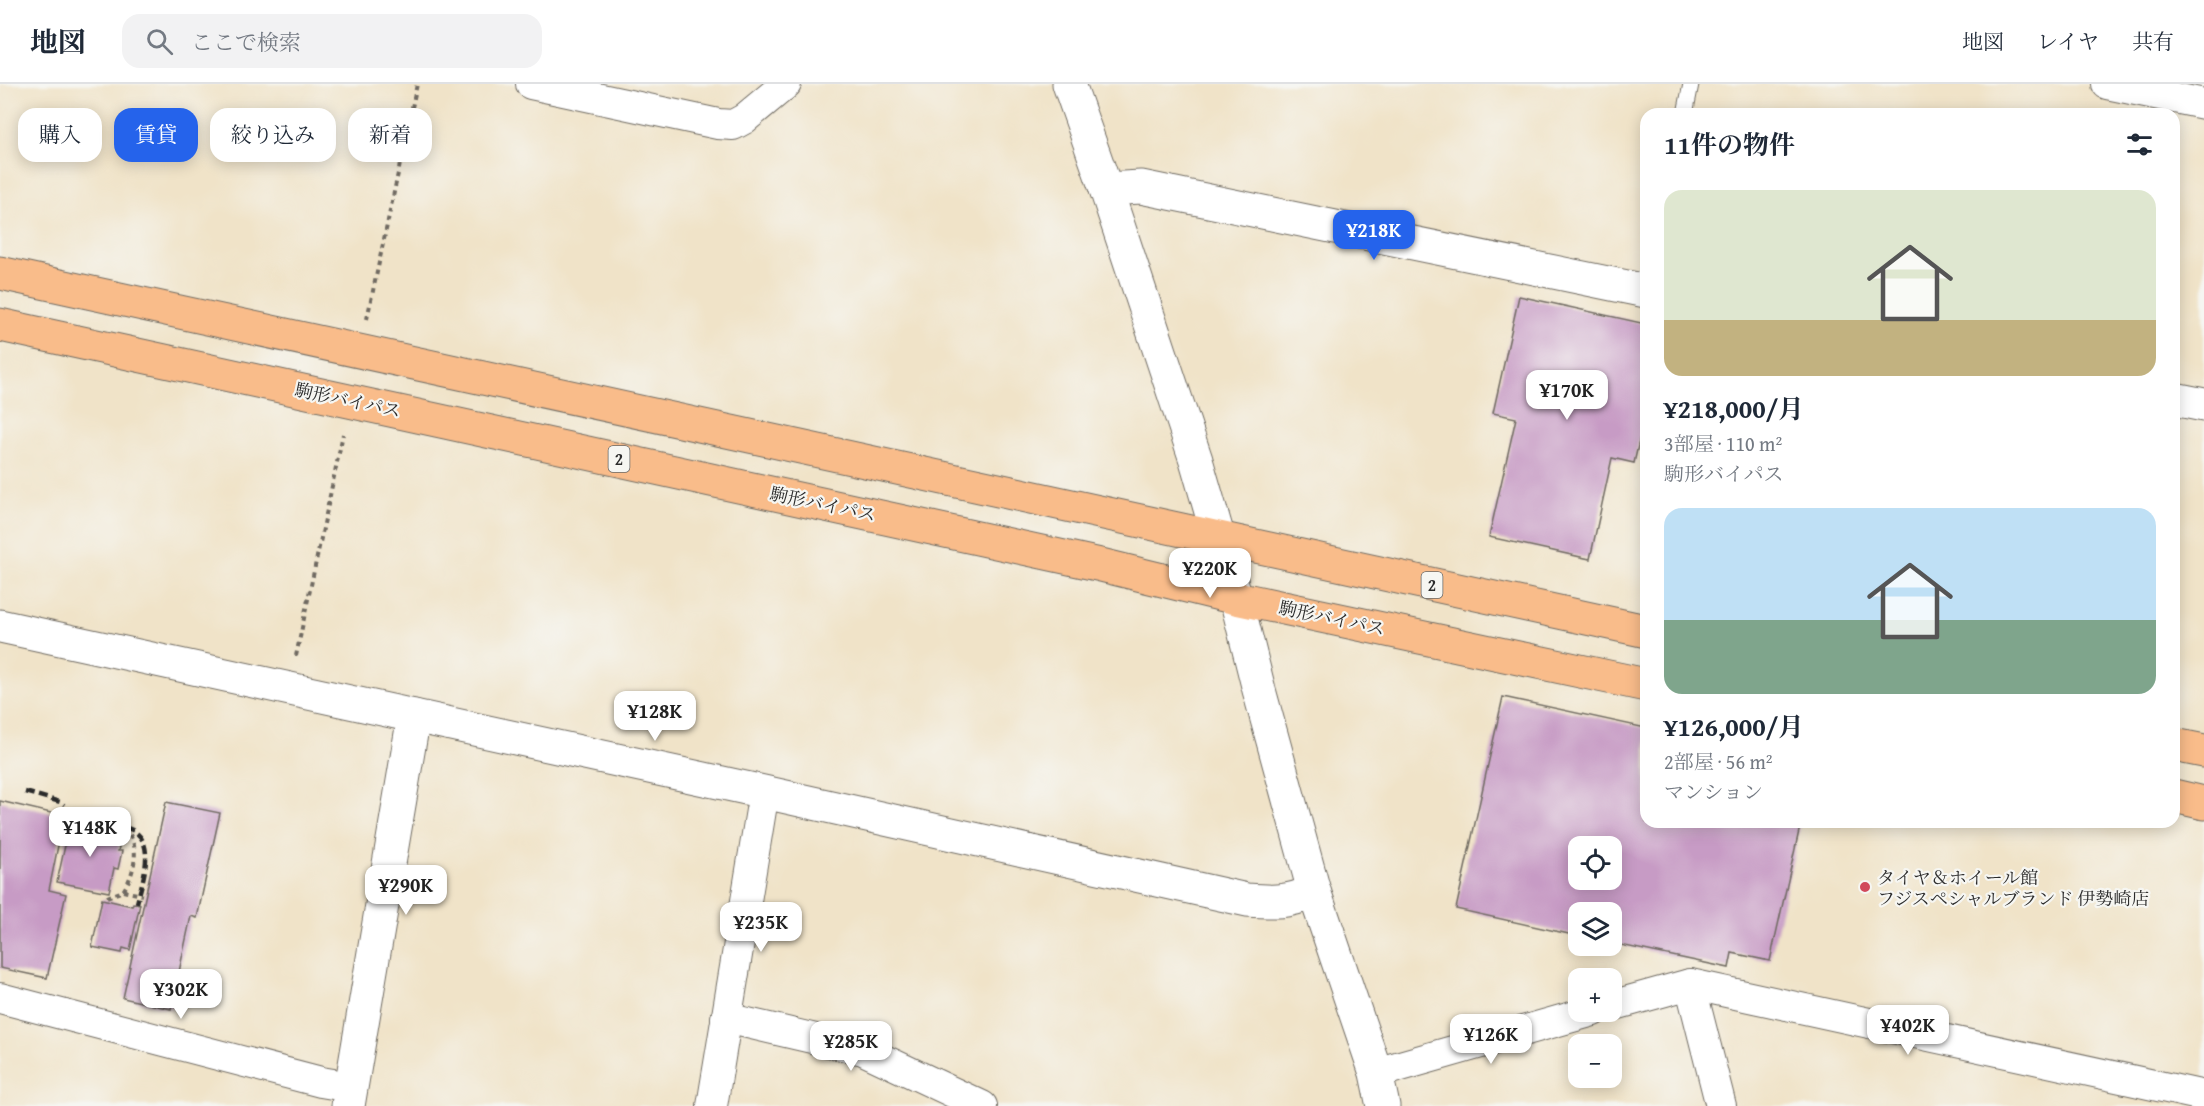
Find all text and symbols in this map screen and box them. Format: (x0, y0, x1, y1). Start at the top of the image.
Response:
search box (122, 14, 542, 68)
text: 地図 (30, 21, 86, 62)
icon: search (143, 25, 176, 58)
text: ここで検索 (191, 26, 301, 58)
text: 地図 (1962, 26, 2004, 57)
text: レイヤ (2037, 26, 2099, 57)
text: 共有 (2132, 26, 2174, 57)
chip: 購入 (18, 108, 102, 162)
chip: 賃貸 (114, 108, 198, 162)
chip: 絞り込み (210, 108, 336, 162)
chip: 新着 (348, 108, 432, 162)
text: 11件の物件 (1664, 125, 1795, 164)
icon: filters (2123, 128, 2156, 161)
pin: ¥218K (1332, 210, 1416, 261)
text: ¥218K (1347, 215, 1401, 244)
icon: home (1856, 229, 1964, 337)
pin: ¥170K (1525, 370, 1609, 421)
text: ¥170K (1540, 375, 1594, 404)
street label: 駒形バイパス (293, 376, 403, 424)
text: ¥218,000/月 (1664, 389, 1804, 428)
text: 3部屋 · 110 m² (1664, 429, 1782, 458)
road number: 2 (608, 446, 630, 472)
text: 駒形バイパス (1664, 459, 1784, 488)
street label: 駒形バイパス (768, 480, 878, 528)
icon: home (1856, 547, 1964, 655)
pin: ¥220K (1168, 548, 1252, 599)
text: ¥220K (1183, 553, 1237, 582)
road number: 2 (1422, 572, 1442, 598)
street label: 駒形バイパス (1277, 594, 1387, 642)
pin: ¥128K (613, 691, 697, 742)
text: ¥128K (628, 696, 682, 725)
text: ¥126,000/月 (1664, 707, 1804, 746)
text: 2部屋 · 56 m² (1664, 747, 1773, 776)
text: マンション (1664, 777, 1763, 806)
pin: ¥148K (48, 807, 132, 858)
text: ¥148K (63, 812, 117, 841)
map controls (1568, 836, 1622, 1088)
button: locate (1568, 836, 1622, 890)
place label: タイヤ＆ホイール館 フジスペシャルブランド 伊勢崎店 (1877, 864, 2149, 912)
pin: ¥290K (364, 865, 448, 916)
text: ¥290K (379, 870, 433, 899)
marker: タイヤ＆ホイール館 フジスペシャルブランド 伊勢崎店 (1858, 880, 1872, 894)
pin: ¥235K (719, 902, 803, 953)
button: layers (1568, 902, 1622, 956)
text: ¥235K (734, 907, 788, 936)
button: + (1568, 968, 1622, 1022)
pin: ¥302K (139, 969, 223, 1020)
text: ¥302K (154, 974, 208, 1003)
pin: ¥402K (1866, 1005, 1950, 1056)
text: ¥402K (1881, 1010, 1935, 1039)
pin: ¥126K (1449, 1014, 1533, 1065)
text: ¥126K (1464, 1019, 1518, 1048)
pin: ¥285K (809, 1021, 893, 1072)
text: ¥285K (824, 1026, 878, 1055)
button: − (1568, 1034, 1622, 1088)

